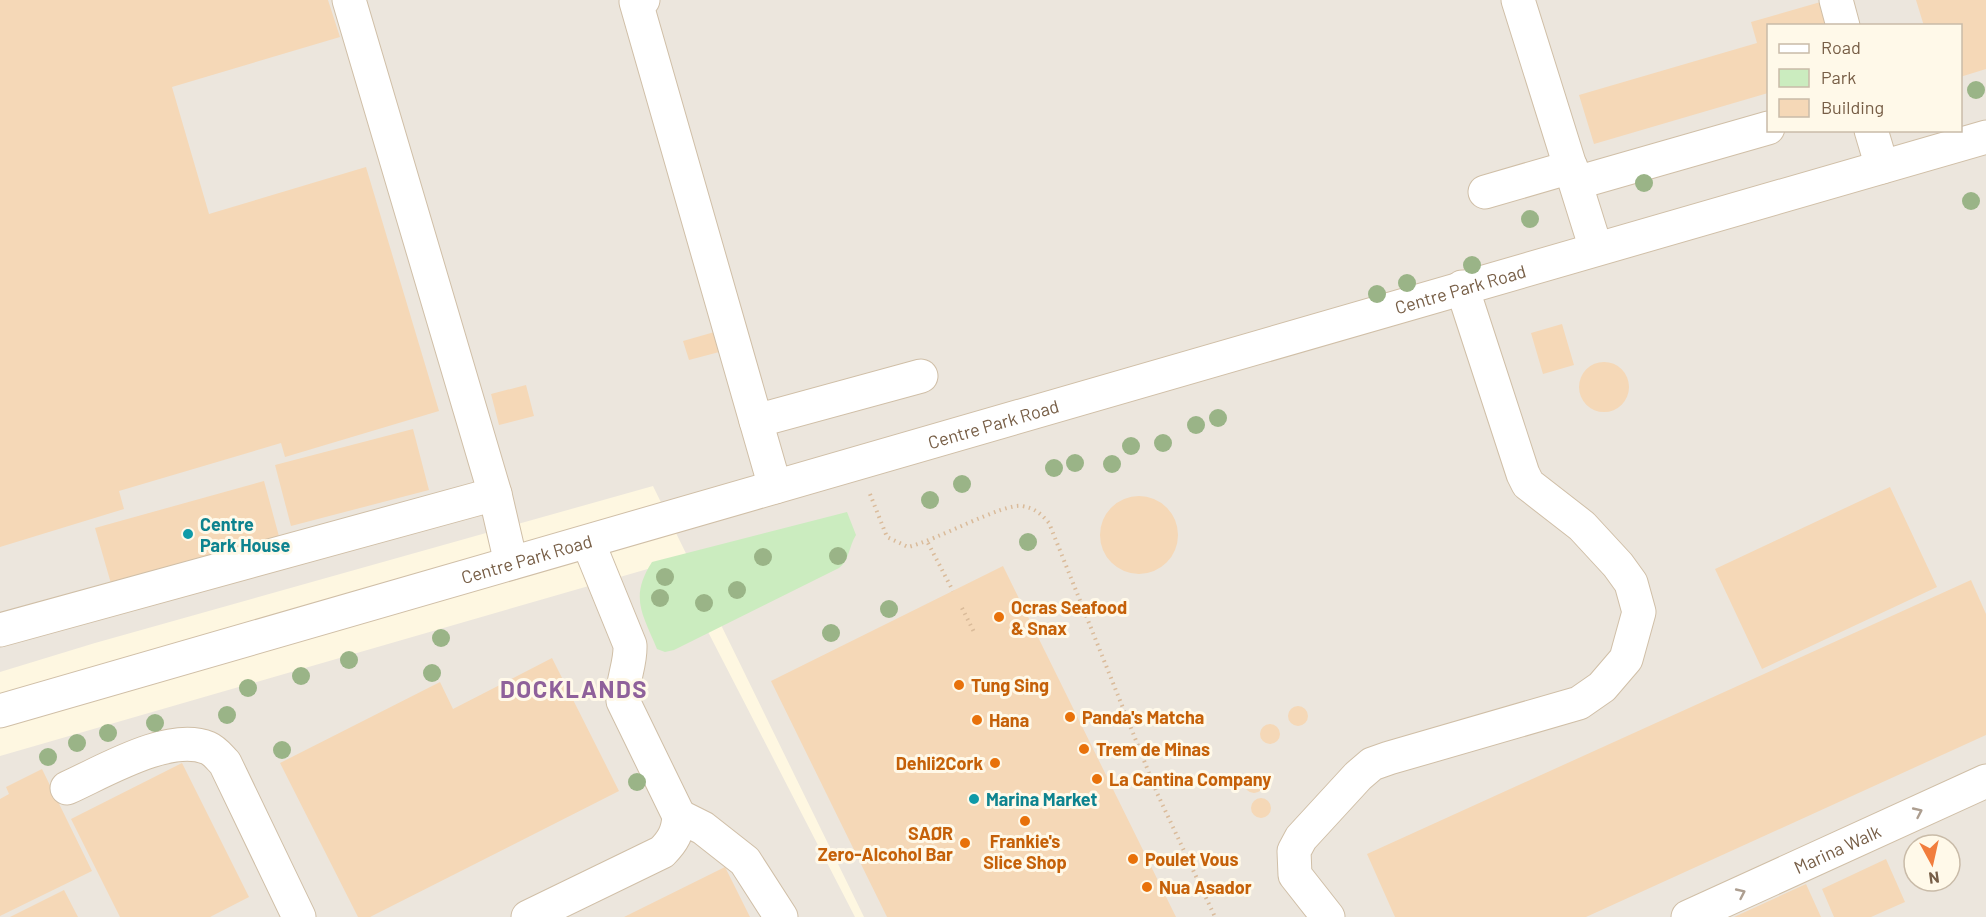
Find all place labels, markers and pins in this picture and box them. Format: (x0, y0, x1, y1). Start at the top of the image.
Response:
place label: Centre Park House (200, 513, 290, 556)
marker: Centre Park House (181, 527, 195, 541)
place label: Ocras Seafood & Snax (1011, 596, 1127, 639)
marker: Ocras Seafood & Snax (992, 610, 1006, 624)
place label: Tung Sing (971, 674, 1049, 696)
marker: Tung Sing (952, 678, 966, 692)
place label: Panda's Matcha (1082, 706, 1204, 728)
place label: Hana (989, 709, 1029, 731)
marker: Panda's Matcha (1063, 710, 1077, 724)
marker: Hana (970, 713, 984, 727)
place label: Trem de Minas (1096, 738, 1210, 760)
marker: Trem de Minas (1077, 742, 1091, 756)
place label: Dehli2Cork (896, 752, 983, 774)
marker: Dehli2Cork (988, 756, 1002, 770)
place label: La Cantina Company (1109, 768, 1271, 790)
marker: La Cantina Company (1090, 772, 1104, 786)
place label: Marina Market (986, 788, 1097, 810)
marker: Marina Market (967, 792, 981, 806)
marker: Frankie's Slice Shop (1018, 814, 1032, 828)
place label: SAØR Zero-Alcohol Bar (818, 822, 953, 865)
place label: Frankie's Slice Shop (983, 830, 1067, 873)
marker: SAØR Zero-Alcohol Bar (958, 836, 972, 850)
place label: Poulet Vous (1145, 848, 1238, 870)
marker: Poulet Vous (1126, 852, 1140, 866)
place label: Nua Asador (1159, 876, 1252, 898)
marker: Nua Asador (1140, 880, 1154, 894)

